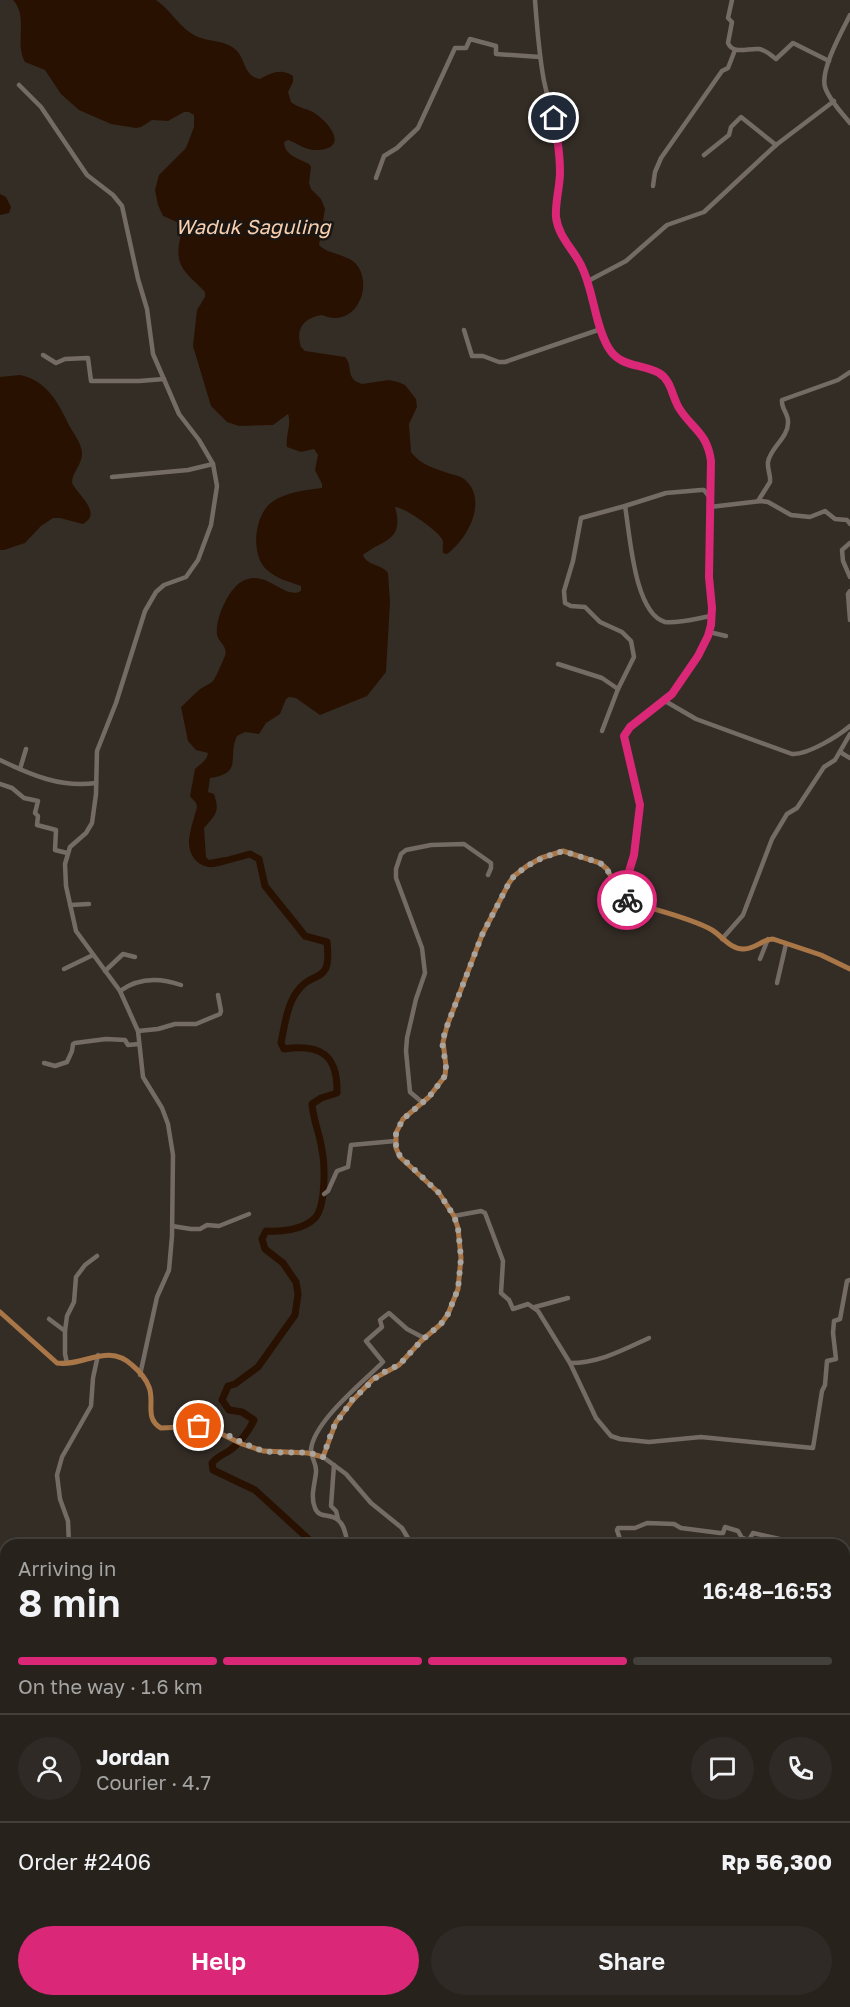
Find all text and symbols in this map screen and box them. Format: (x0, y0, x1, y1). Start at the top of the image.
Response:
pin (528, 92, 579, 143)
icon: home (537, 101, 570, 134)
water label: Waduk Saguling (175, 214, 332, 239)
courier (597, 870, 657, 930)
icon: bike (611, 884, 644, 917)
pin (173, 1400, 224, 1451)
icon: bag (182, 1409, 215, 1442)
text: Arriving in (18, 1556, 116, 1580)
text: 16:48–16:53 (703, 1577, 832, 1604)
text: 8 min (18, 1579, 121, 1626)
text: On the way · 1.6 km (18, 1674, 203, 1698)
button: person (18, 1737, 81, 1800)
button: chat (691, 1737, 754, 1800)
button: phone (769, 1737, 832, 1800)
text: Jordan (96, 1743, 170, 1770)
text: Courier · 4.7 (96, 1770, 211, 1794)
text: Order #2406 (18, 1848, 151, 1875)
text: Rp 56,300 (721, 1848, 832, 1875)
button: Help (18, 1926, 419, 1995)
button: Share (431, 1926, 832, 1995)

